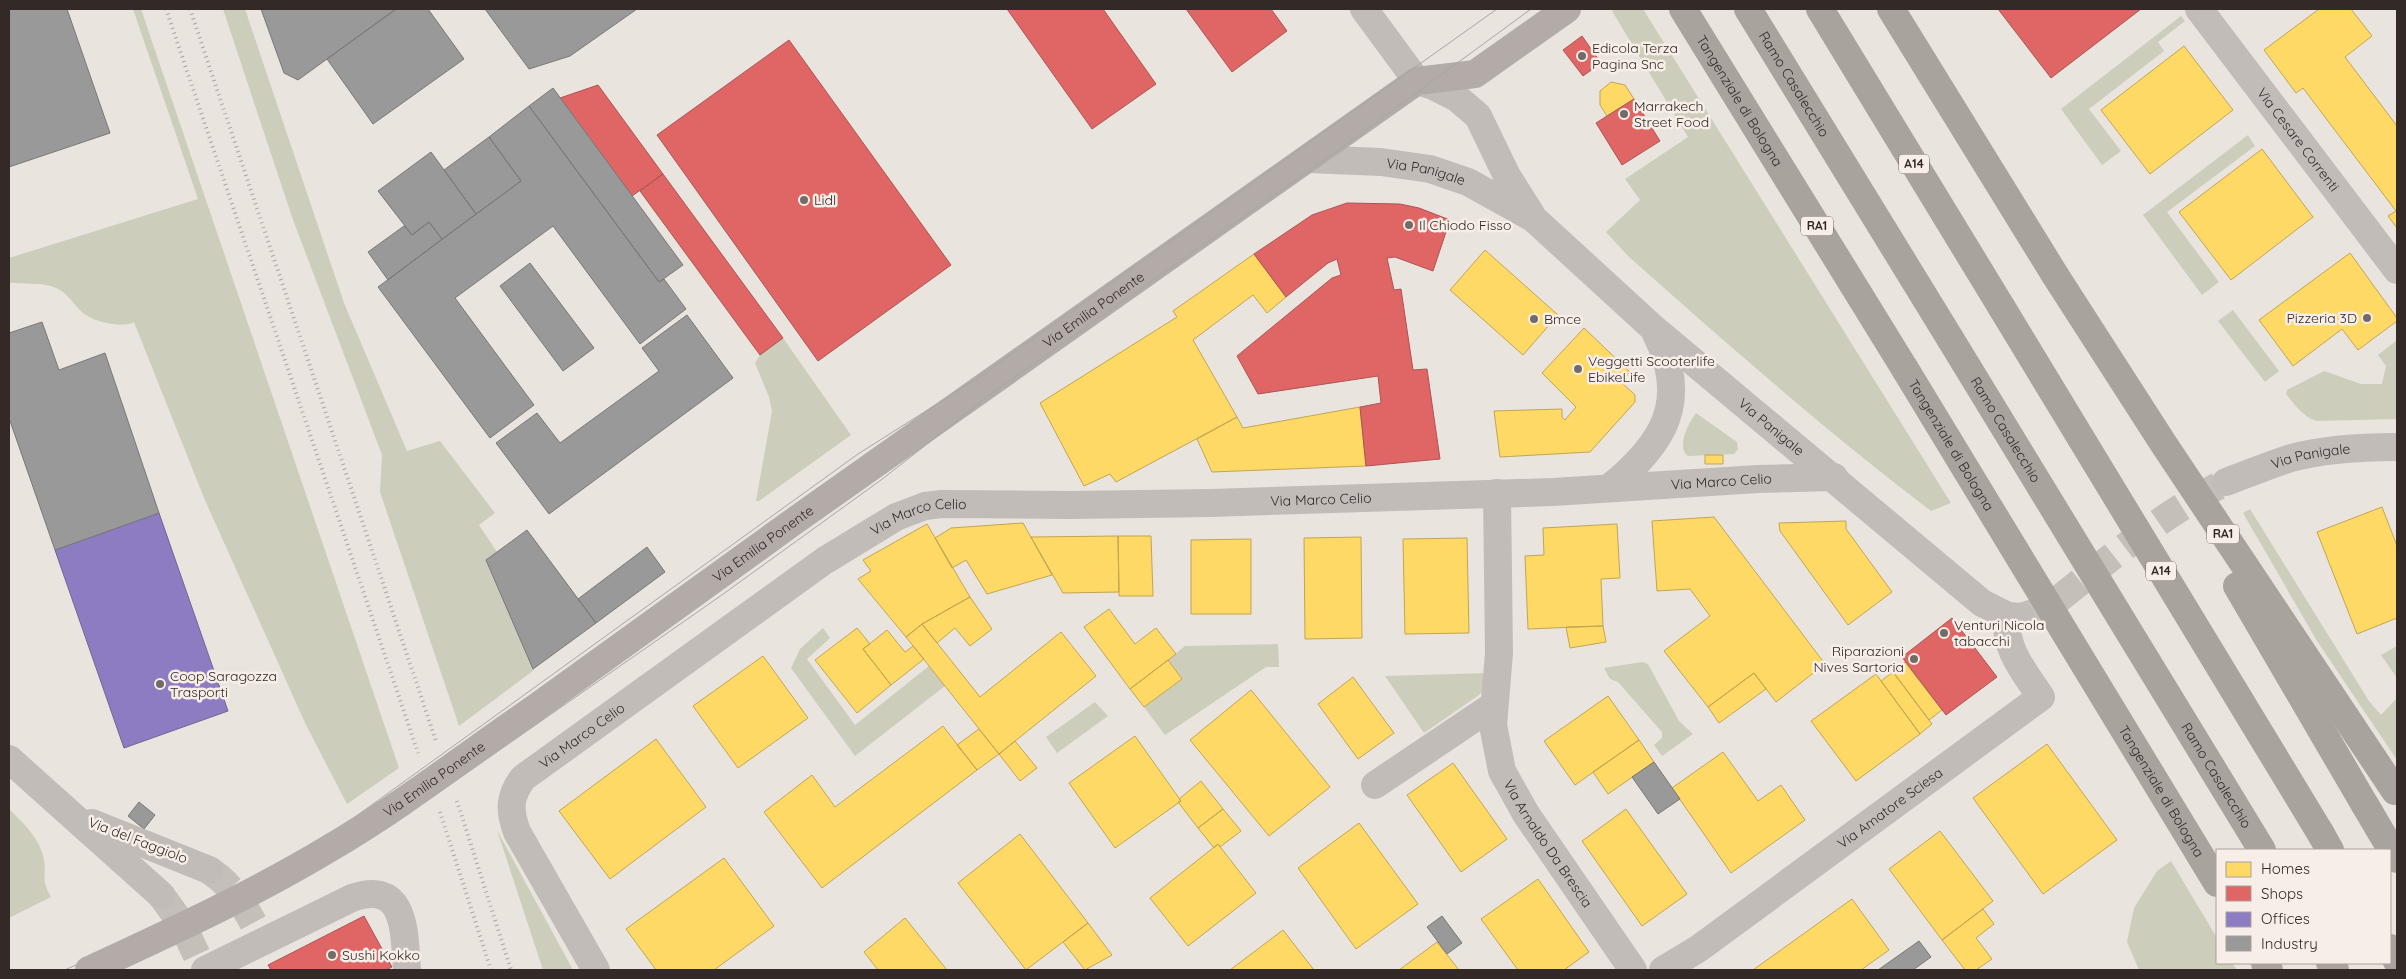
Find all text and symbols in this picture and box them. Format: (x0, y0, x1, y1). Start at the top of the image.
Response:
street label: Ramo Casalecchio (1755, 28, 1833, 140)
street label: Tangenziale di Bologna (1692, 32, 1787, 170)
place label: Edicola Terza Pagina Snc (1592, 39, 1678, 73)
marker: Edicola Terza Pagina Snc (1576, 50, 1588, 62)
street label: Via Cesare Correnti (2253, 84, 2343, 195)
place label: Marrakech Street Food (1634, 97, 1709, 131)
marker: Marrakech Street Food (1618, 108, 1630, 120)
street label: Via Panigale (1385, 154, 1468, 189)
road number: A14 (1899, 154, 1929, 173)
place label: Lidl (814, 191, 836, 209)
marker: Lidl (798, 194, 810, 206)
place label: Il Chiodo Fisso (1419, 216, 1511, 234)
road number: RA1 (1801, 217, 1833, 236)
marker: Il Chiodo Fisso (1403, 219, 1415, 231)
street label: Via Emilia Ponente (1039, 268, 1148, 352)
place label: Pizzeria 3D (2286, 309, 2357, 327)
place label: Bmce (1544, 310, 1581, 328)
marker: Pizzeria 3D (2361, 312, 2373, 324)
marker: Bmce (1528, 313, 1540, 325)
place label: Veggetti Scooterlife EbikeLife (1588, 352, 1715, 386)
marker: Veggetti Scooterlife EbikeLife (1572, 363, 1584, 375)
street label: Ramo Casalecchio (1967, 373, 2045, 486)
street label: Tangenziale di Bologna (1904, 376, 1998, 514)
street label: Via Panigale (1735, 394, 1808, 460)
street label: Via Panigale (2269, 440, 2351, 473)
street label: Via Marco Celio (1670, 470, 1772, 493)
street label: Via Marco Celio (1270, 489, 1372, 510)
street label: Via Marco Celio (867, 495, 967, 539)
street label: Via Emilia Ponente (709, 501, 817, 586)
road number: RA1 (2207, 524, 2239, 544)
road number: A14 (2146, 562, 2176, 580)
place label: Venturi Nicola tabacchi (1954, 616, 2045, 650)
marker: Venturi Nicola tabacchi (1938, 627, 1950, 639)
place label: Riparazioni Nives Sartoria (1813, 642, 1904, 676)
marker: Riparazioni Nives Sartoria (1908, 653, 1920, 665)
place label: Coop Saragozza Trasporti (170, 667, 277, 701)
marker: Coop Saragozza Trasporti (154, 678, 166, 690)
street label: Via Marco Celio (536, 699, 628, 772)
street label: Ramo Casalecchio (2177, 719, 2256, 832)
street label: Tangenziale di Bologna (2114, 722, 2208, 860)
street label: Via Emilia Ponente (380, 737, 488, 821)
street label: Via Amatore Sciesa (1834, 763, 1946, 853)
street label: Via Arnaldo Da Brescia (1500, 776, 1596, 911)
street label: Via del Faggiolo (86, 813, 190, 867)
legend (2216, 849, 2391, 964)
text: Homes (2261, 859, 2310, 878)
text: Shops (2261, 884, 2303, 903)
text: Offices (2261, 909, 2310, 928)
text: Industry (2261, 934, 2318, 953)
place label: Sushi Kokko (342, 946, 420, 964)
marker: Sushi Kokko (326, 949, 338, 961)

